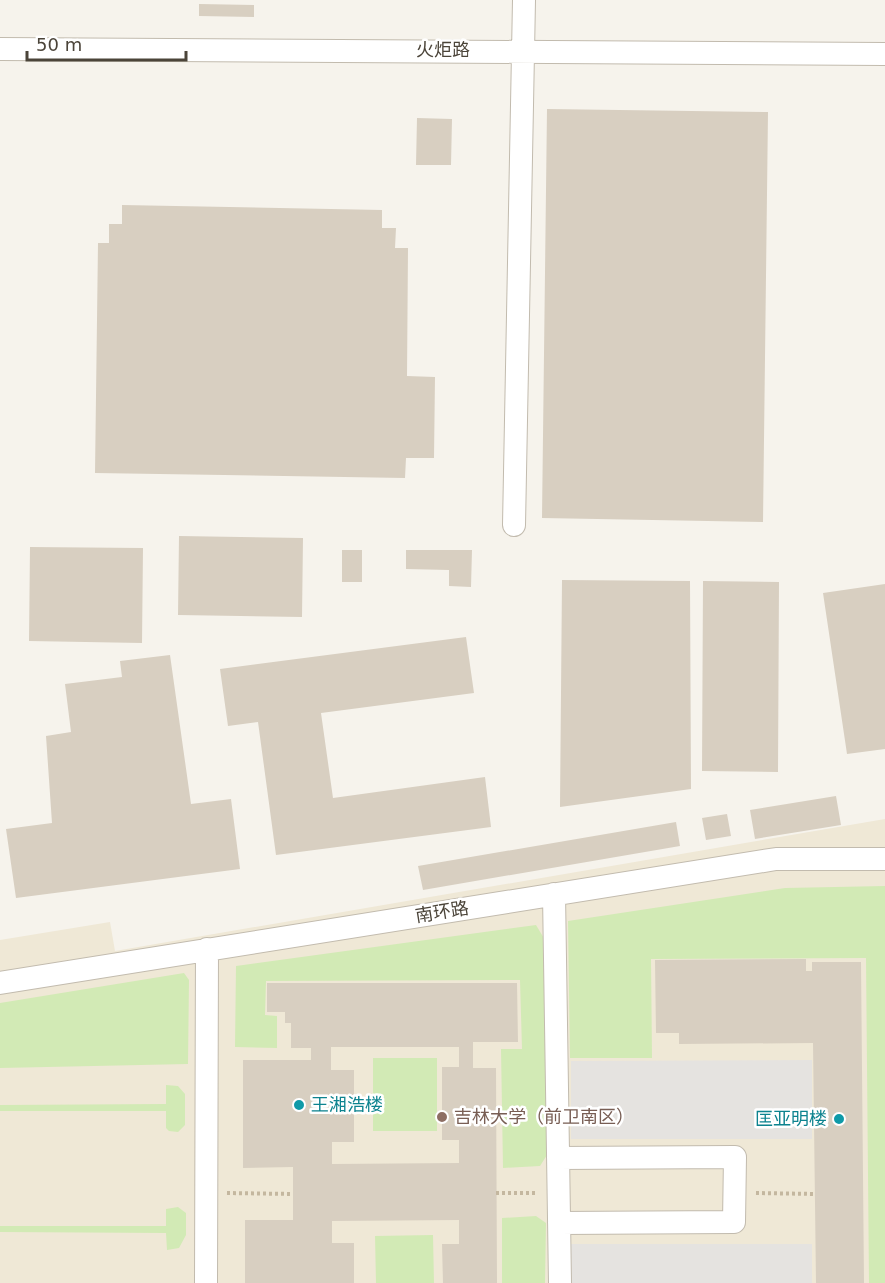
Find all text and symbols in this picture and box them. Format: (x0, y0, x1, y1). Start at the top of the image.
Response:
scale bar (27, 24, 186, 62)
text: 50 m (36, 34, 82, 55)
street label: 火炬路 (416, 39, 470, 60)
street label: 南环路 (414, 897, 470, 926)
place label: 王湘浩楼 (311, 1094, 383, 1115)
marker: 王湘浩楼 (292, 1098, 306, 1112)
place label: 吉林大学（前卫南区） (454, 1106, 634, 1127)
place label: 匡亚明楼 (755, 1108, 827, 1129)
marker: 吉林大学（前卫南区） (435, 1110, 449, 1124)
marker: 匡亚明楼 (832, 1112, 846, 1126)

